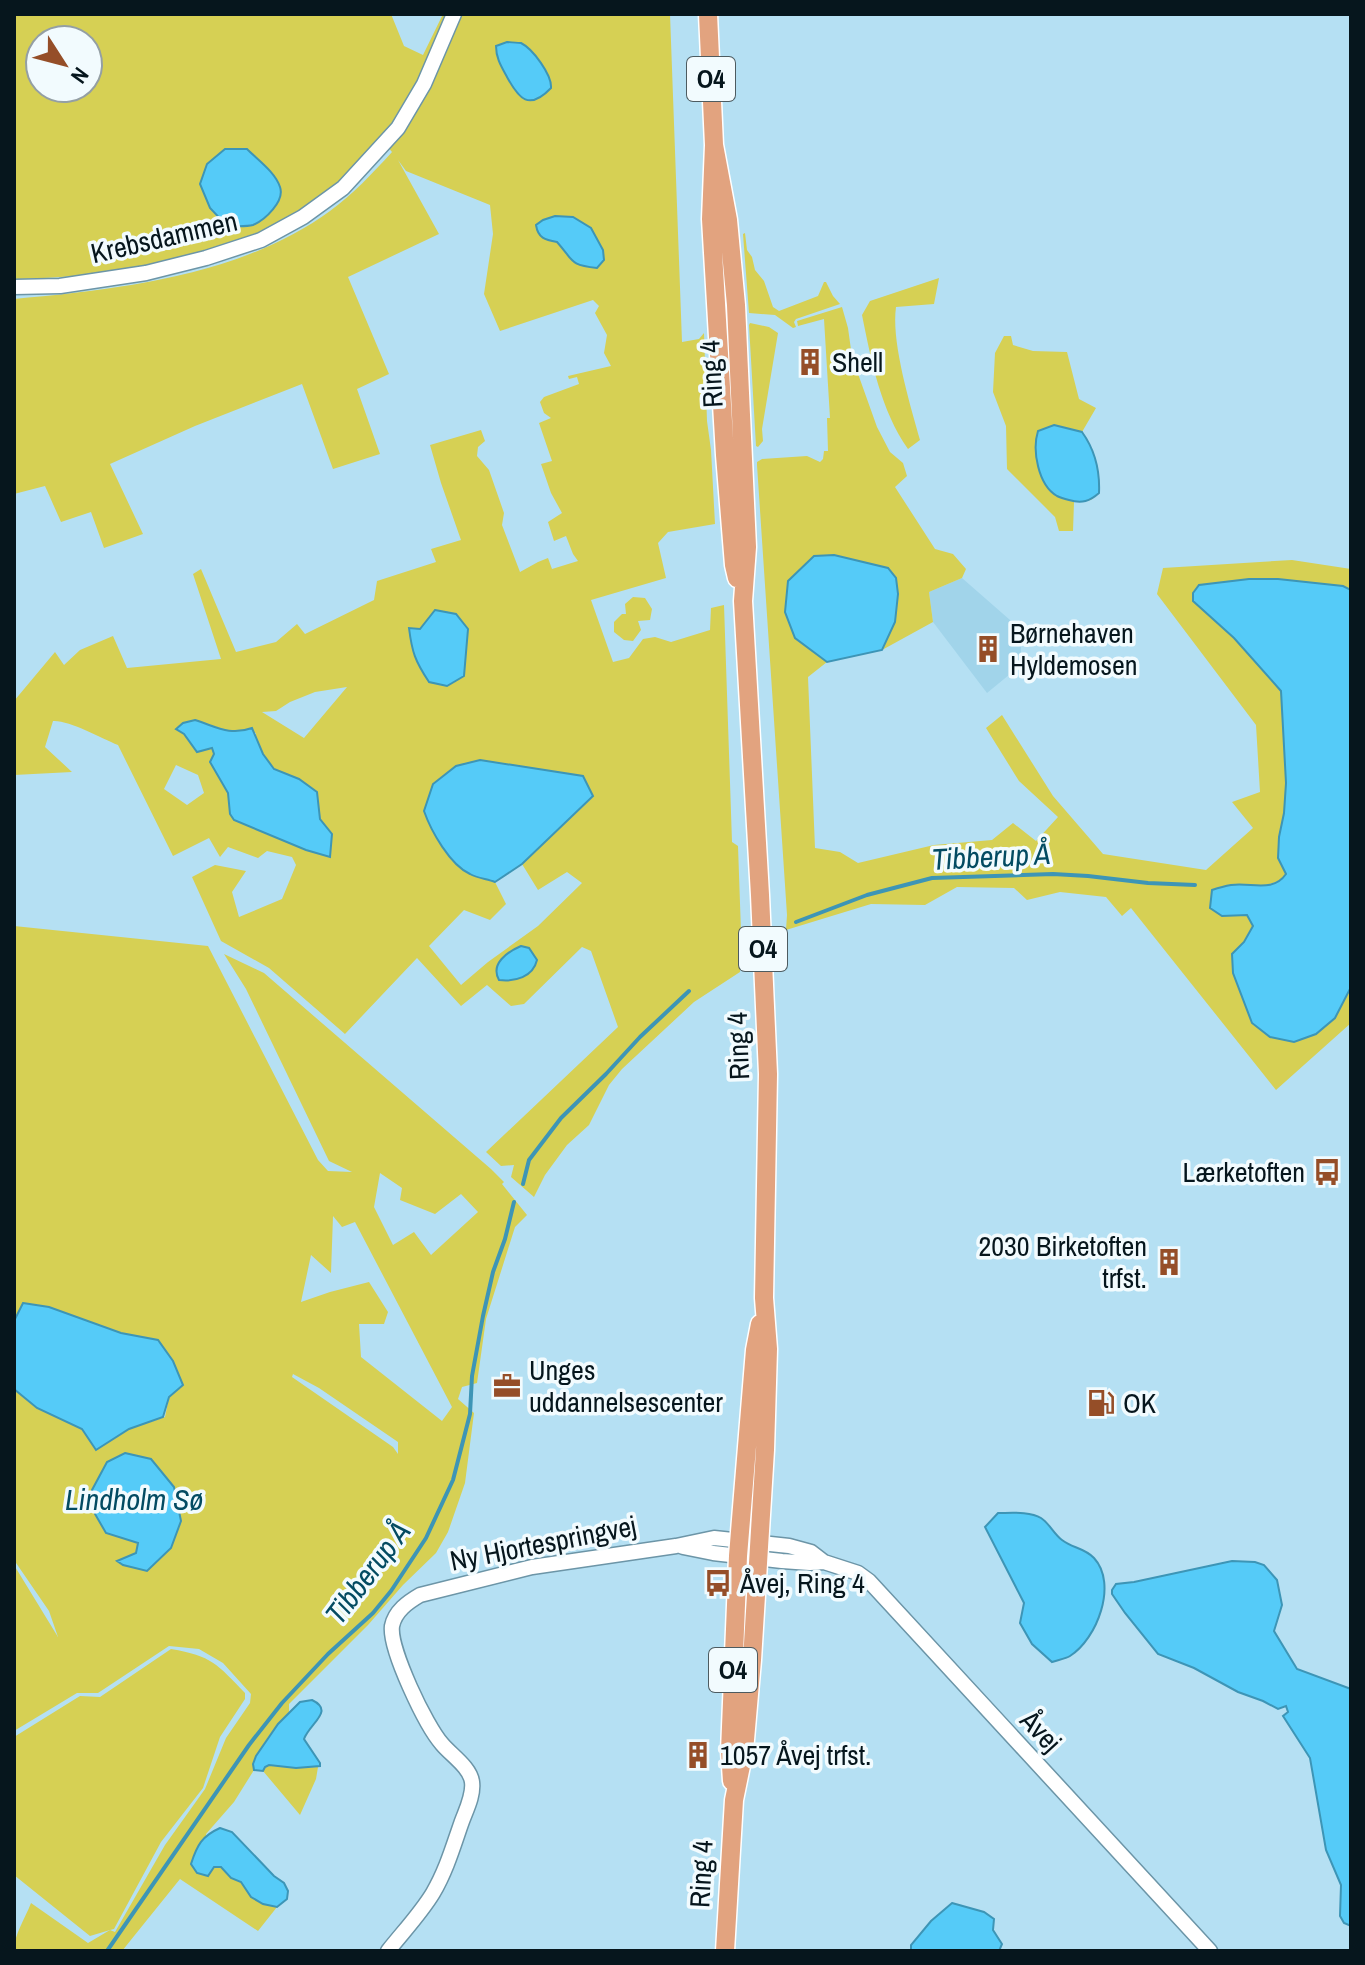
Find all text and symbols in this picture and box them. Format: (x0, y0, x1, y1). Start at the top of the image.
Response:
north arrow (24, 24, 104, 104)
road number: O4 (687, 57, 735, 101)
text: N (64, 62, 96, 90)
street label: Krebsdammen (87, 202, 241, 272)
street label: Ring 4 (690, 339, 732, 409)
place label: Shell (832, 343, 883, 381)
building icon: Shell (795, 347, 825, 377)
place label: Børnehaven Hyldemosen (1010, 614, 1138, 684)
building icon: Børnehaven Hyldemosen (973, 634, 1003, 664)
water label: Tibberup Å (931, 833, 1051, 879)
road number: O4 (739, 927, 787, 971)
street label: Ring 4 (718, 1011, 758, 1080)
place label: Lærketoften (1182, 1153, 1305, 1191)
bus stop icon: Lærketoften (1312, 1157, 1342, 1187)
place label: 2030 Birketoften trfst. (978, 1227, 1147, 1297)
building icon: 2030 Birketoften trfst. (1154, 1247, 1184, 1277)
place label: Unges uddannelsescenter (529, 1351, 723, 1421)
office icon: Unges uddannelsescenter (492, 1371, 522, 1401)
place label: OK (1123, 1384, 1156, 1422)
fuel station icon: OK (1086, 1388, 1116, 1418)
water label: Lindholm Sø (65, 1479, 203, 1519)
street label: Ny Hjortespringvej (447, 1506, 639, 1580)
water label: Tibberup Å (315, 1513, 419, 1632)
place label: Åvej, Ring 4 (739, 1564, 865, 1602)
bus stop icon: Åvej, Ring 4 (703, 1568, 733, 1598)
road number: O4 (709, 1648, 757, 1692)
street label: Åvej (1011, 1701, 1070, 1760)
place label: 1057 Åvej trfst. (720, 1736, 872, 1774)
building icon: 1057 Åvej trfst. (683, 1740, 713, 1770)
street label: Ring 4 (680, 1839, 722, 1909)

